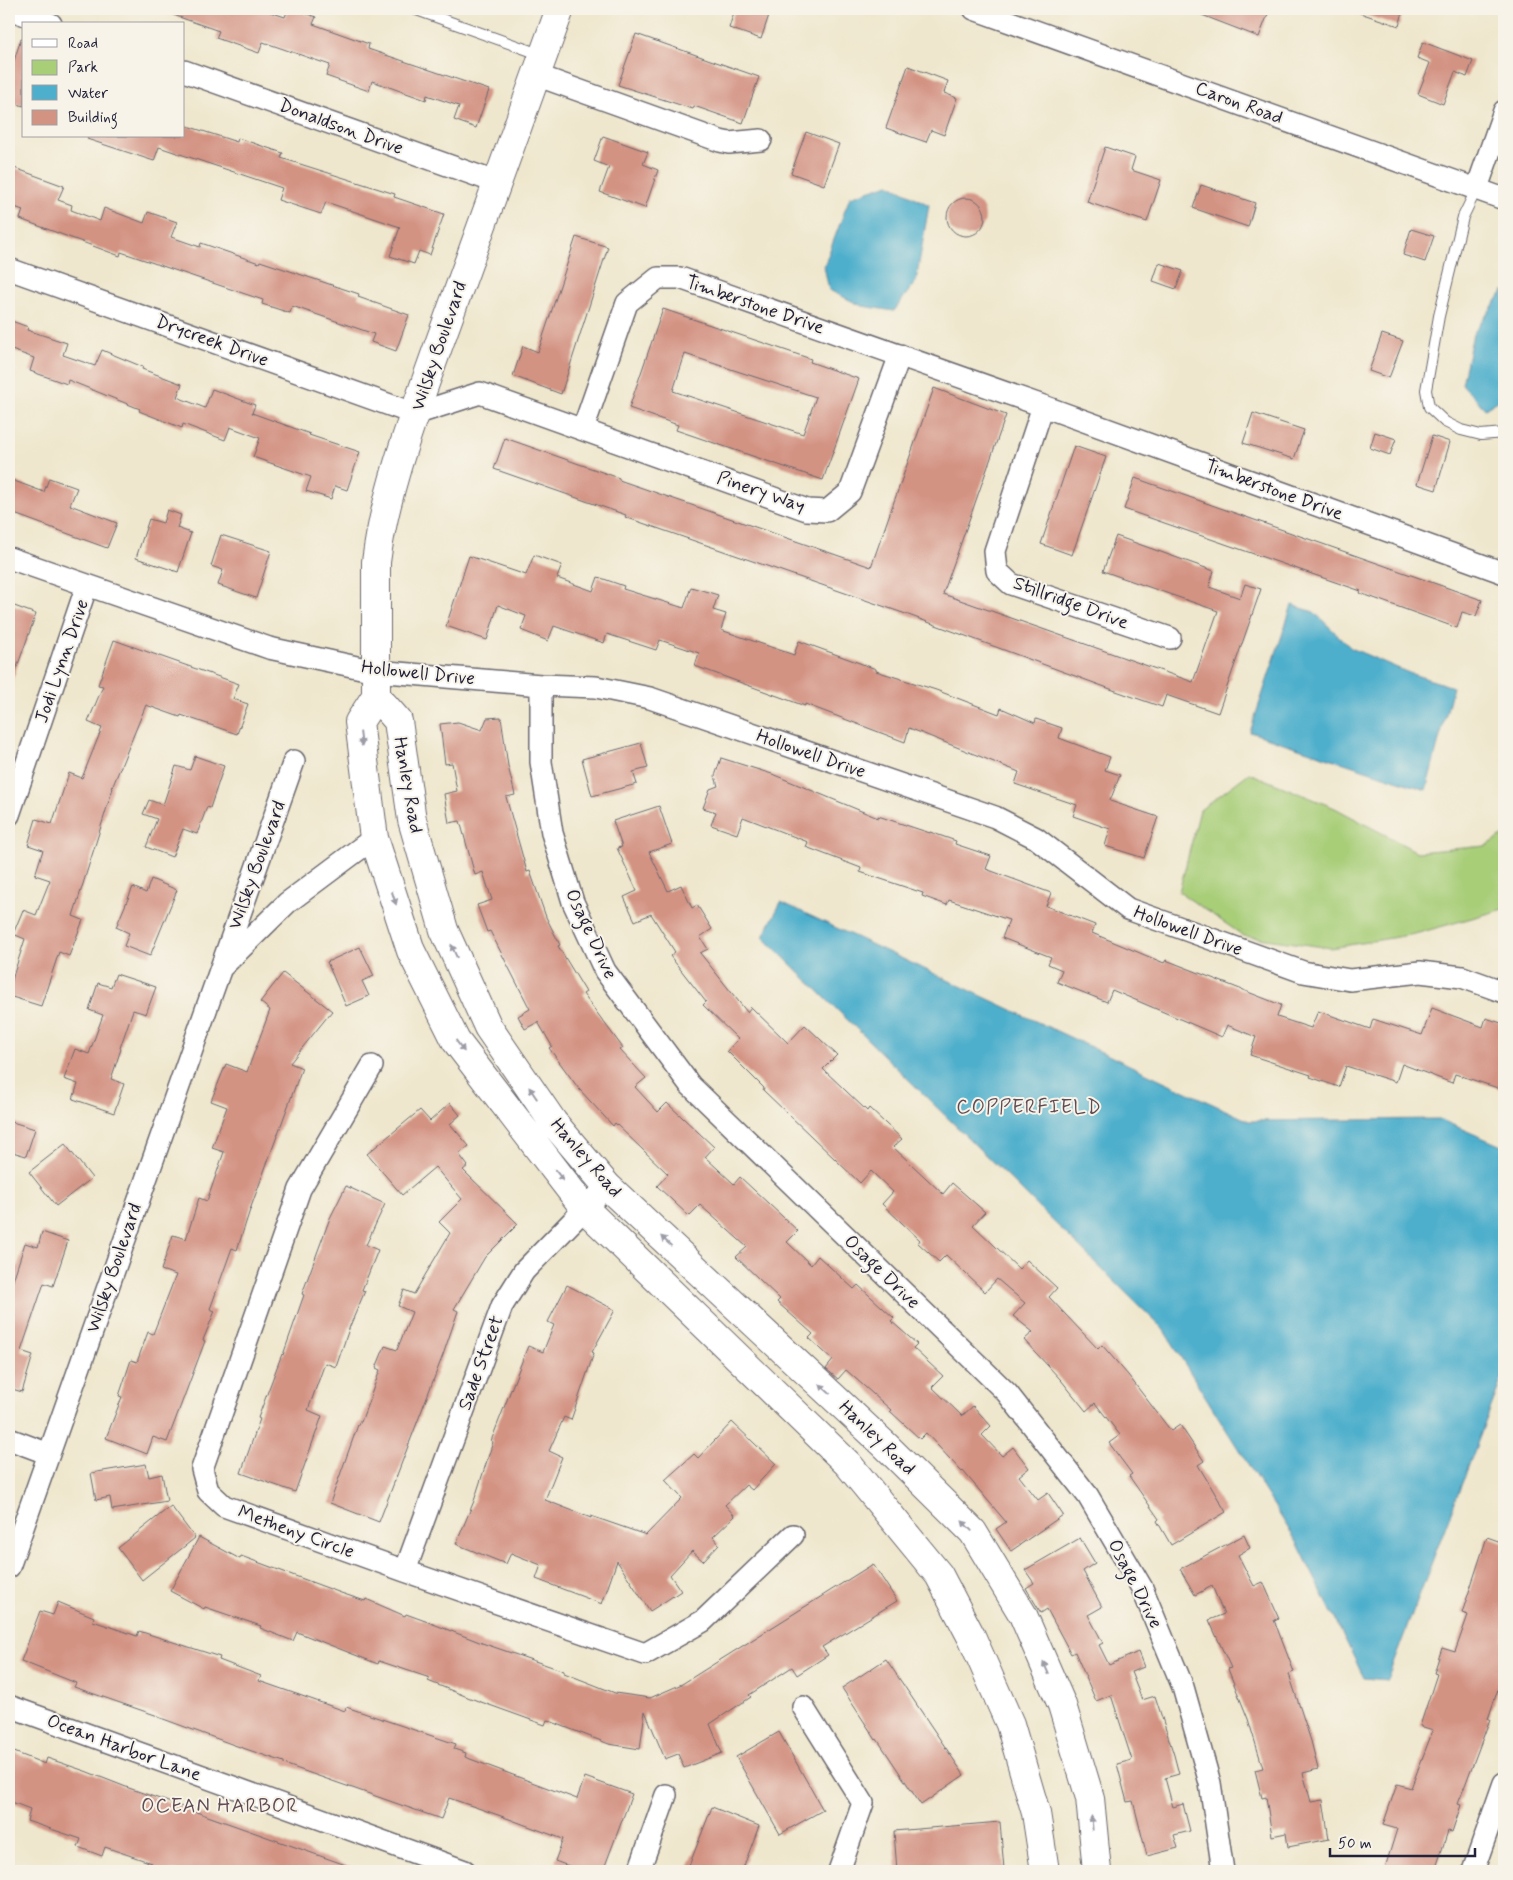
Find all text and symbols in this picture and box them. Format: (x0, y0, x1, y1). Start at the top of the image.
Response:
legend (22, 22, 185, 138)
text: Road (68, 34, 98, 54)
text: Park (68, 58, 98, 78)
street label: Caron Road (1192, 76, 1286, 130)
text: Water (68, 84, 108, 104)
street label: Donaldson Drive (275, 93, 407, 161)
text: Building (68, 108, 118, 129)
street label: Timberstone Drive (682, 270, 828, 340)
street label: Wilsky Boulevard (405, 278, 473, 414)
street label: Drycreek Drive (152, 309, 272, 373)
street label: Timberstone Drive (1202, 453, 1346, 527)
street label: Pinery Way (713, 465, 808, 520)
street label: Stillridge Drive (1009, 571, 1132, 638)
street label: Jodi Lynn Drive (29, 596, 96, 727)
street label: Hollowell Drive (360, 655, 476, 691)
street label: Hollowell Drive (753, 724, 869, 784)
one-way arrow (357, 732, 365, 748)
street label: Hanley Road (386, 735, 429, 835)
street label: Wilsky Boulevard (222, 797, 292, 933)
street label: Osage Drive (556, 885, 623, 984)
one-way arrow (390, 891, 398, 906)
street label: Hollowell Drive (1130, 900, 1246, 962)
one-way arrow (450, 944, 458, 958)
one-way arrow (455, 1039, 465, 1053)
one-way arrow (528, 1086, 538, 1099)
district label: COPPERFIELD (956, 1094, 1102, 1121)
street label: Hanley Road (544, 1113, 627, 1204)
one-way arrow (553, 1168, 564, 1181)
street label: Wilsky Boulevard (80, 1200, 148, 1336)
street label: Osage Drive (836, 1229, 926, 1317)
one-way arrow (660, 1235, 672, 1247)
street label: Sade Street (452, 1312, 510, 1414)
one-way arrow (820, 1383, 832, 1395)
street label: Hanley Road (833, 1395, 921, 1482)
street label: Metheny Circle (234, 1499, 358, 1565)
one-way arrow (962, 1520, 974, 1532)
street label: Osage Drive (1099, 1535, 1168, 1634)
one-way arrow (1042, 1661, 1050, 1675)
street label: Ocean Harbor Lane (43, 1708, 205, 1788)
district label: OCEAN HARBOR (141, 1793, 299, 1820)
one-way arrow (1088, 1814, 1096, 1830)
scale bar (1330, 1825, 1476, 1857)
text: 50 m (1338, 1834, 1372, 1854)

